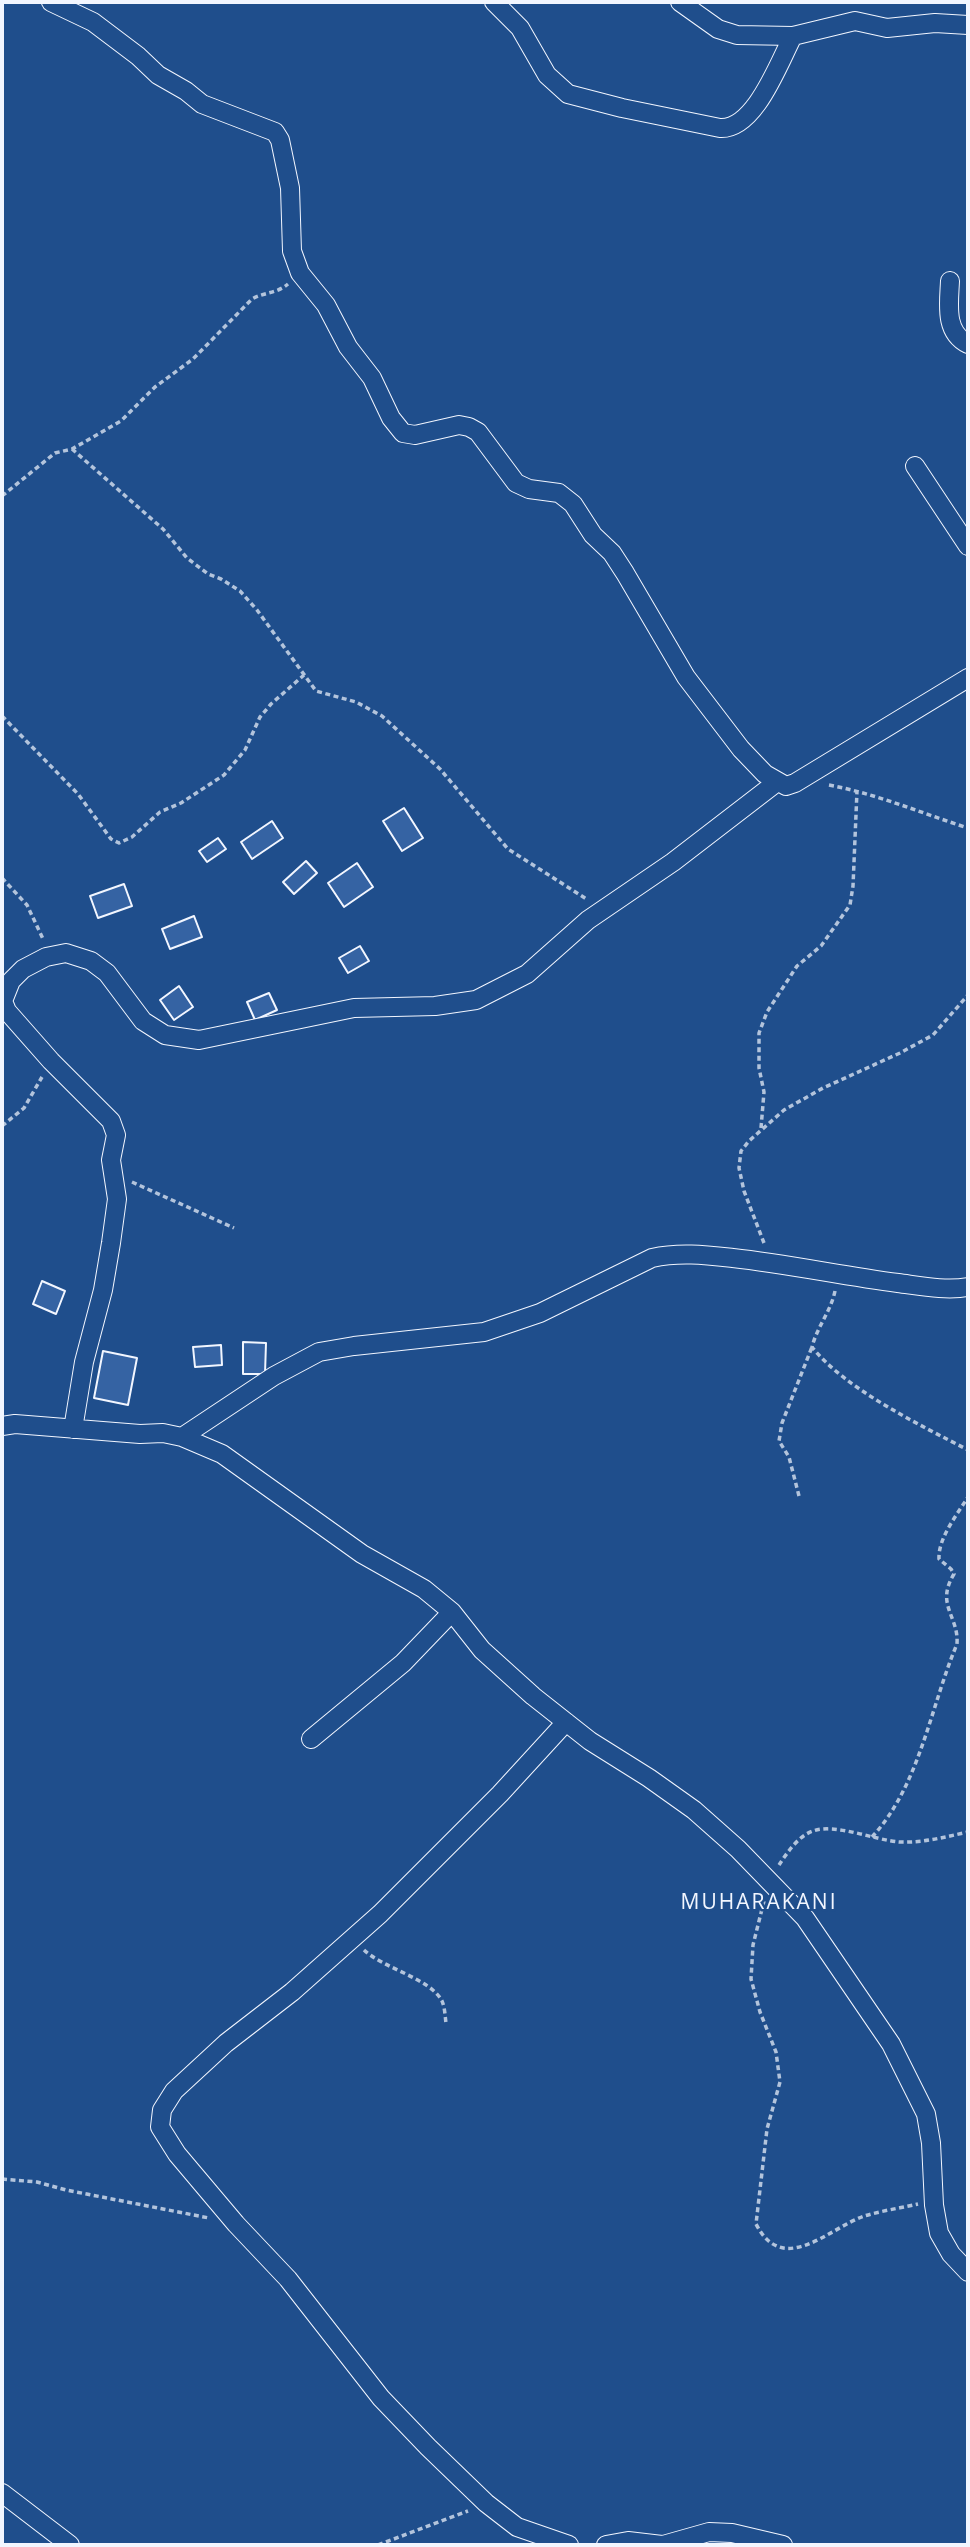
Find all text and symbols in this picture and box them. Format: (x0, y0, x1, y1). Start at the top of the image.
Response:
district label: MUHARAKANI (682, 1890, 836, 1916)

